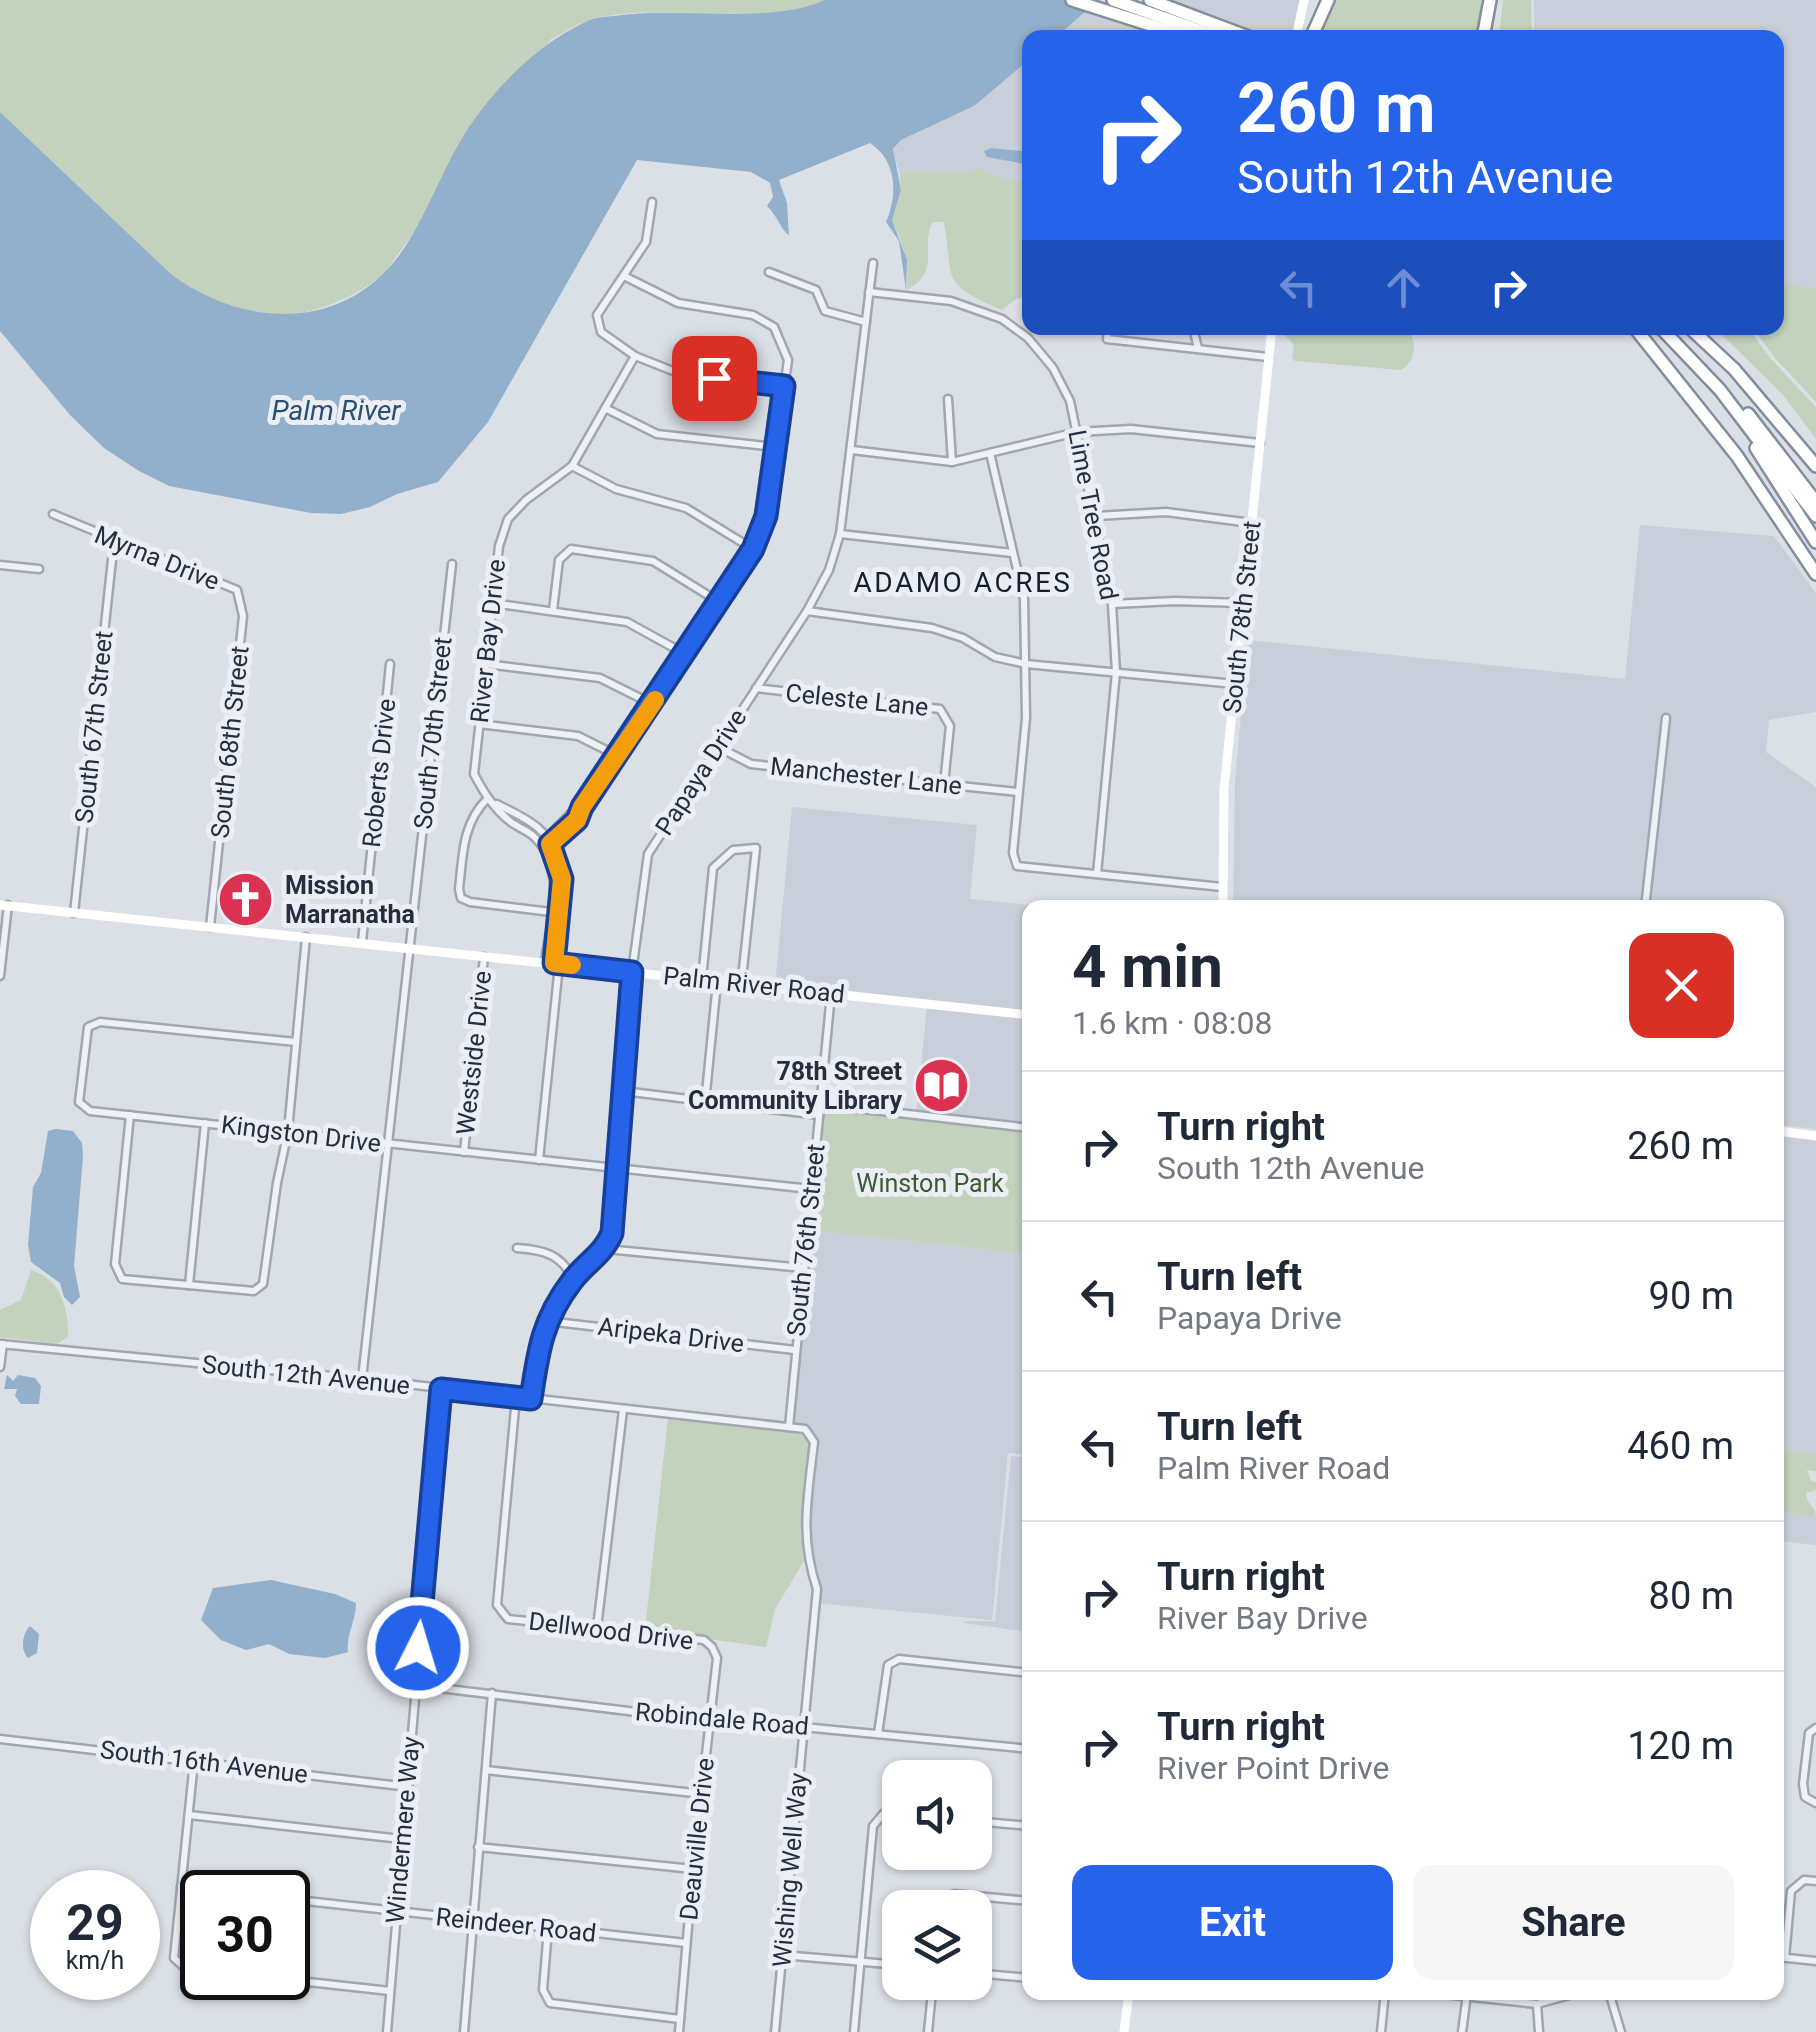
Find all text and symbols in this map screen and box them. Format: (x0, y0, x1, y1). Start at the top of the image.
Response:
text: 260 m (1237, 67, 1436, 149)
icon: right (1072, 70, 1202, 200)
text: South 12th Avenue (1237, 151, 1613, 204)
icon: left (1271, 260, 1326, 315)
icon: ahead (1376, 260, 1431, 315)
icon: right (1481, 260, 1536, 315)
pin (672, 336, 757, 421)
icon: arrive (687, 351, 742, 406)
water label: Palm River (272, 394, 401, 427)
street label: Lime Tree Road (1062, 427, 1124, 603)
street label: South 78th Street (1217, 519, 1267, 715)
street label: Myrna Drive (90, 520, 224, 596)
street label: River Bay Drive (465, 558, 511, 724)
district label: ADAMO ACRES (854, 566, 1072, 599)
street label: South 67th Street (69, 629, 119, 825)
street label: South 70th Street (408, 635, 458, 831)
street label: South 68th Street (205, 644, 255, 840)
street label: Celeste Lane (784, 678, 930, 722)
street label: Roberts Drive (357, 697, 401, 849)
street label: Papaya Drive (650, 704, 752, 840)
street label: Manchester Lane (769, 752, 963, 800)
church icon: Mission Marranatha (216, 869, 276, 929)
place label: Mission Marranatha (285, 871, 415, 929)
text: 4 min (1072, 931, 1223, 1002)
button: close (1629, 933, 1734, 1038)
street label: Palm River Road (662, 961, 846, 1009)
street label: Westside Drive (451, 970, 497, 1136)
text: 1.6 km · 08:08 (1072, 1004, 1273, 1042)
library icon: 78th Street Community Library (911, 1055, 971, 1115)
place label: 78th Street Community Library (688, 1057, 902, 1115)
text: Turn right (1157, 1105, 1325, 1149)
street label: Kingston Drive (219, 1110, 383, 1158)
icon: right (1072, 1119, 1127, 1174)
text: 260 m (1627, 1124, 1734, 1168)
street label: South 76th Street (781, 1142, 831, 1338)
text: South 12th Avenue (1157, 1149, 1425, 1187)
park label: Winston Park (856, 1169, 1004, 1198)
text: Turn left (1157, 1255, 1302, 1299)
icon: left (1072, 1269, 1127, 1324)
text: 90 m (1649, 1274, 1734, 1318)
text: Papaya Drive (1157, 1299, 1342, 1337)
street label: Aripeka Drive (596, 1312, 746, 1358)
street label: South 12th Avenue (201, 1350, 411, 1400)
text: Turn left (1157, 1405, 1302, 1449)
icon: left (1072, 1419, 1127, 1474)
text: 460 m (1627, 1424, 1734, 1468)
text: Palm River Road (1157, 1449, 1390, 1487)
text: Turn right (1157, 1555, 1325, 1599)
icon: right (1072, 1569, 1127, 1624)
text: 80 m (1649, 1574, 1734, 1618)
position arrow (366, 1596, 470, 1700)
text: River Bay Drive (1157, 1599, 1368, 1637)
street label: Dellwood Drive (527, 1607, 695, 1655)
street label: Robindale Road (634, 1697, 810, 1741)
text: Turn right (1157, 1705, 1325, 1749)
icon: right (1072, 1719, 1127, 1774)
text: 120 m (1627, 1724, 1734, 1768)
street label: South 16th Avenue (98, 1735, 310, 1789)
street label: Windermere Way (380, 1735, 426, 1925)
text: River Point Drive (1157, 1749, 1390, 1787)
street label: Deauville Drive (674, 1756, 720, 1922)
map controls (882, 1760, 992, 2000)
button: sound (882, 1760, 992, 1870)
street label: Wishing Well Way (767, 1771, 813, 1969)
button: Exit (1072, 1865, 1393, 1980)
button: Share (1413, 1865, 1734, 1980)
speed limit sign: 30 (180, 1870, 310, 2000)
button: layers (882, 1890, 992, 2000)
text: 29 (66, 1894, 124, 1952)
street label: Reindeer Road (434, 1902, 598, 1948)
text: km/h (66, 1946, 124, 1975)

